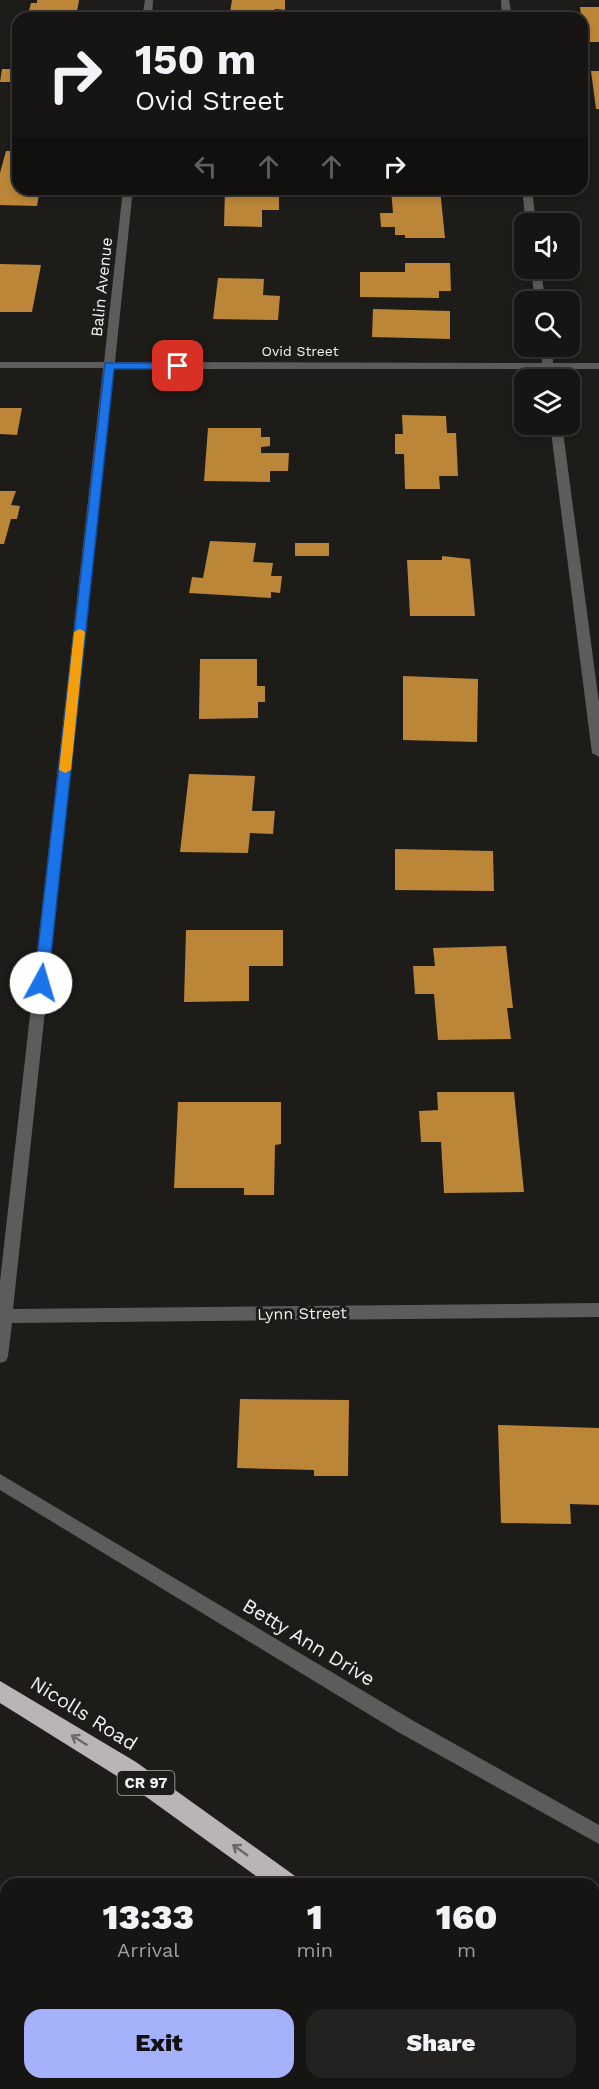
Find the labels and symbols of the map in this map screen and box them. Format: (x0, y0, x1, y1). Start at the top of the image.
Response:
street label: Balin Avenue (87, 236, 116, 338)
pin (152, 340, 203, 391)
street label: Ovid Street (261, 343, 339, 359)
position arrow (9, 951, 73, 1015)
street label: Lynn Street (257, 1303, 347, 1324)
street label: Betty Ann Drive (238, 1593, 380, 1691)
street label: Nicolls Road (26, 1671, 142, 1755)
one-way arrow (71, 1733, 88, 1745)
road number: CR 97 (118, 1771, 174, 1795)
one-way arrow (232, 1844, 248, 1856)

